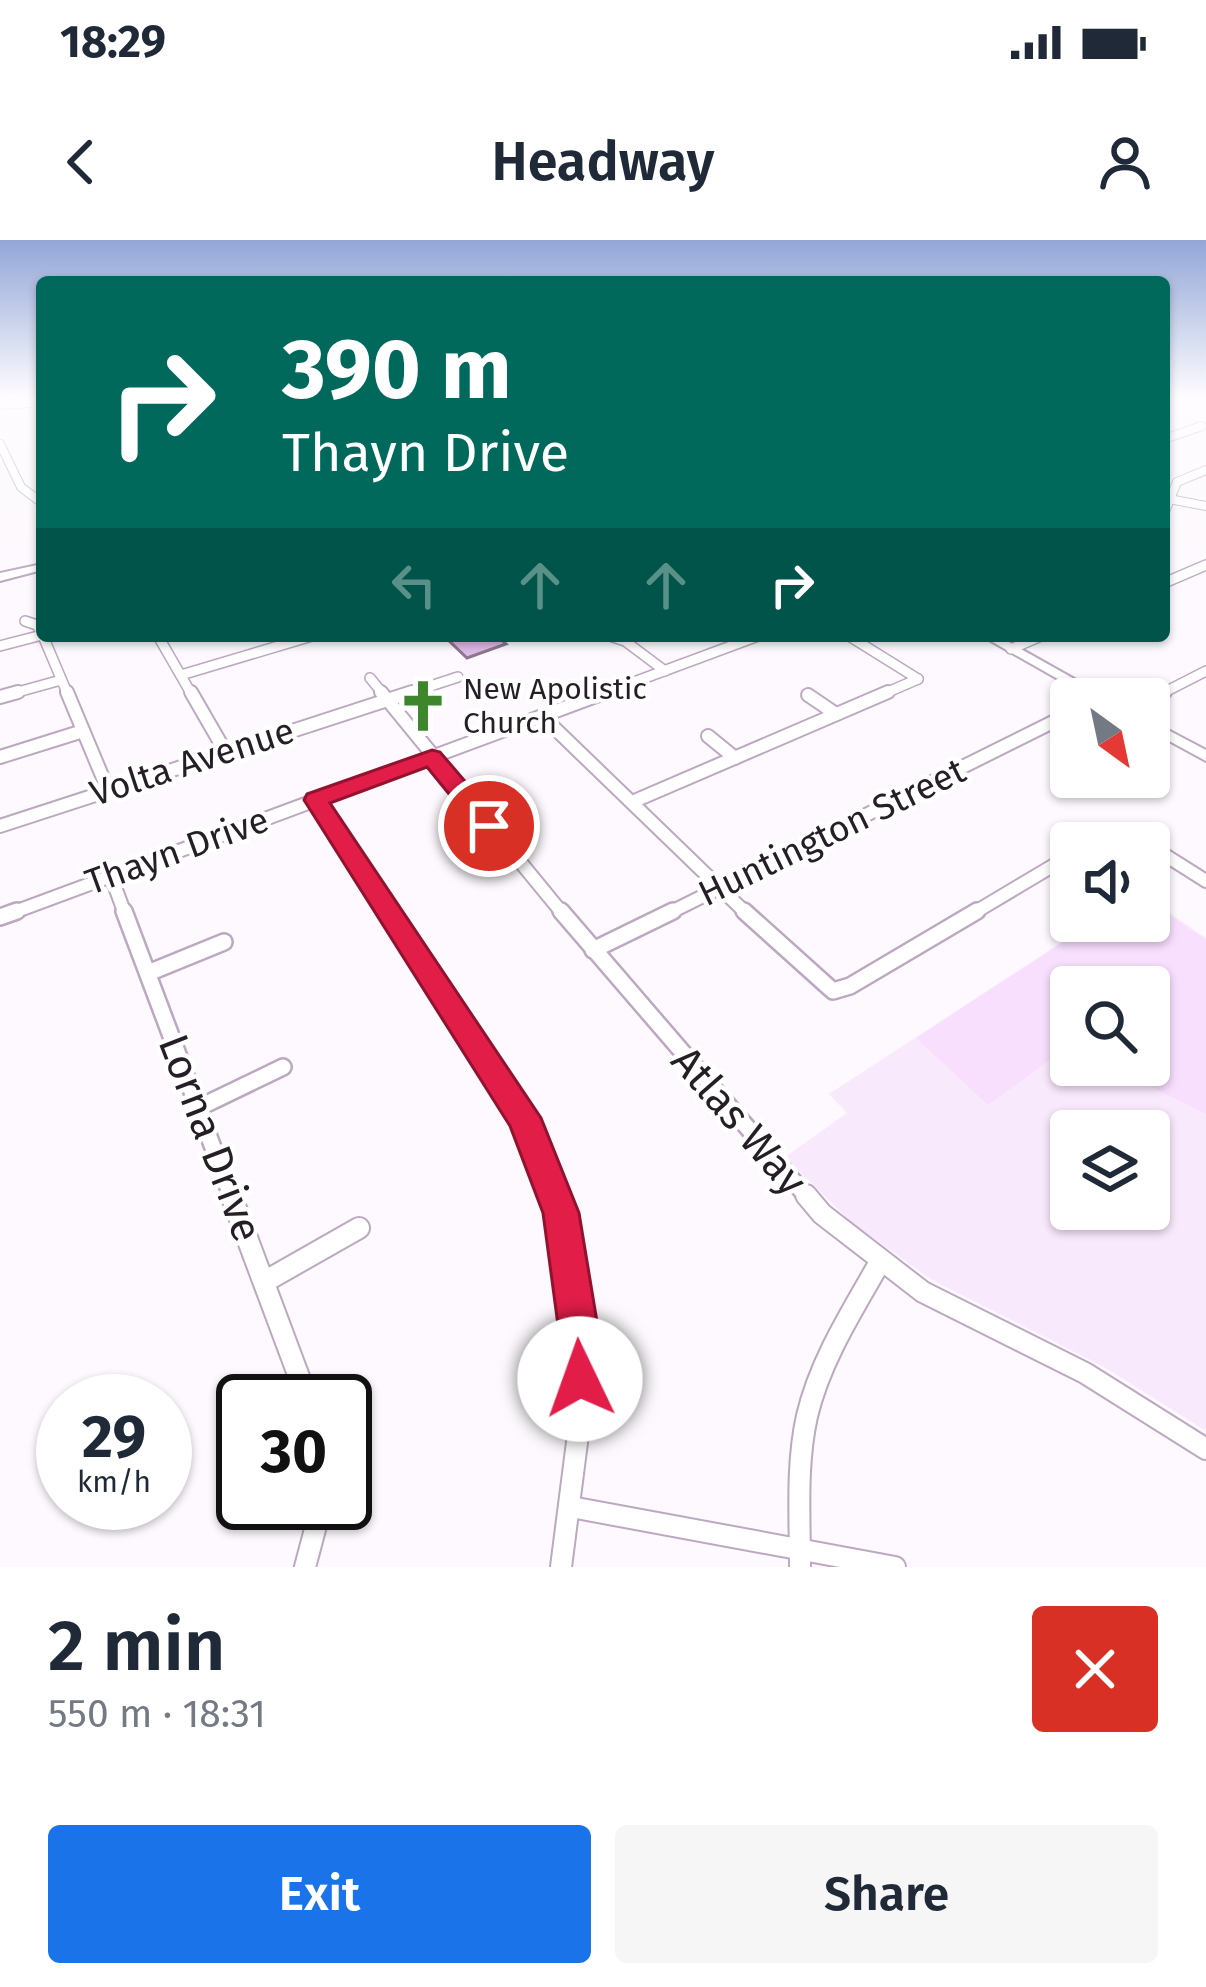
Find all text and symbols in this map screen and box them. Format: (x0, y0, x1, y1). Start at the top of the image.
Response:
text: 18:29 (60, 15, 166, 69)
icon: back (48, 129, 114, 195)
icon: person (1092, 129, 1158, 195)
text: Headway (492, 130, 714, 194)
text: 390 m (282, 319, 512, 420)
icon: right (84, 324, 240, 480)
text: Thayn Drive (282, 421, 569, 485)
icon: left (381, 552, 447, 618)
icon: ahead (507, 552, 573, 618)
icon: ahead (633, 552, 699, 618)
icon: right (759, 552, 825, 618)
place label: New Apolistic Church (463, 671, 647, 741)
church icon: New Apolistic Church (394, 677, 452, 735)
north arrow (1050, 678, 1170, 798)
map controls (1050, 678, 1170, 1230)
street label: Volta Avenue (84, 708, 300, 816)
street label: Huntington Street (691, 748, 973, 916)
pin (438, 775, 540, 877)
icon: arrive (456, 793, 522, 859)
street label: Thayn Drive (79, 798, 275, 904)
button: sound (1050, 822, 1170, 942)
button: search (1050, 966, 1170, 1086)
street label: Lorna Drive (148, 1027, 272, 1249)
street label: Atlas Way (661, 1037, 817, 1206)
button: layers (1050, 1110, 1170, 1230)
position arrow (517, 1316, 643, 1442)
speed limit sign: 30 (216, 1374, 372, 1530)
text: 29 (82, 1401, 146, 1473)
text: km/h (77, 1464, 151, 1500)
text: 2 min (48, 1603, 225, 1689)
button: close (1032, 1606, 1158, 1732)
text: 550 m · 18:31 (48, 1691, 266, 1737)
button: Exit (48, 1825, 591, 1963)
button: Share (615, 1825, 1158, 1963)

